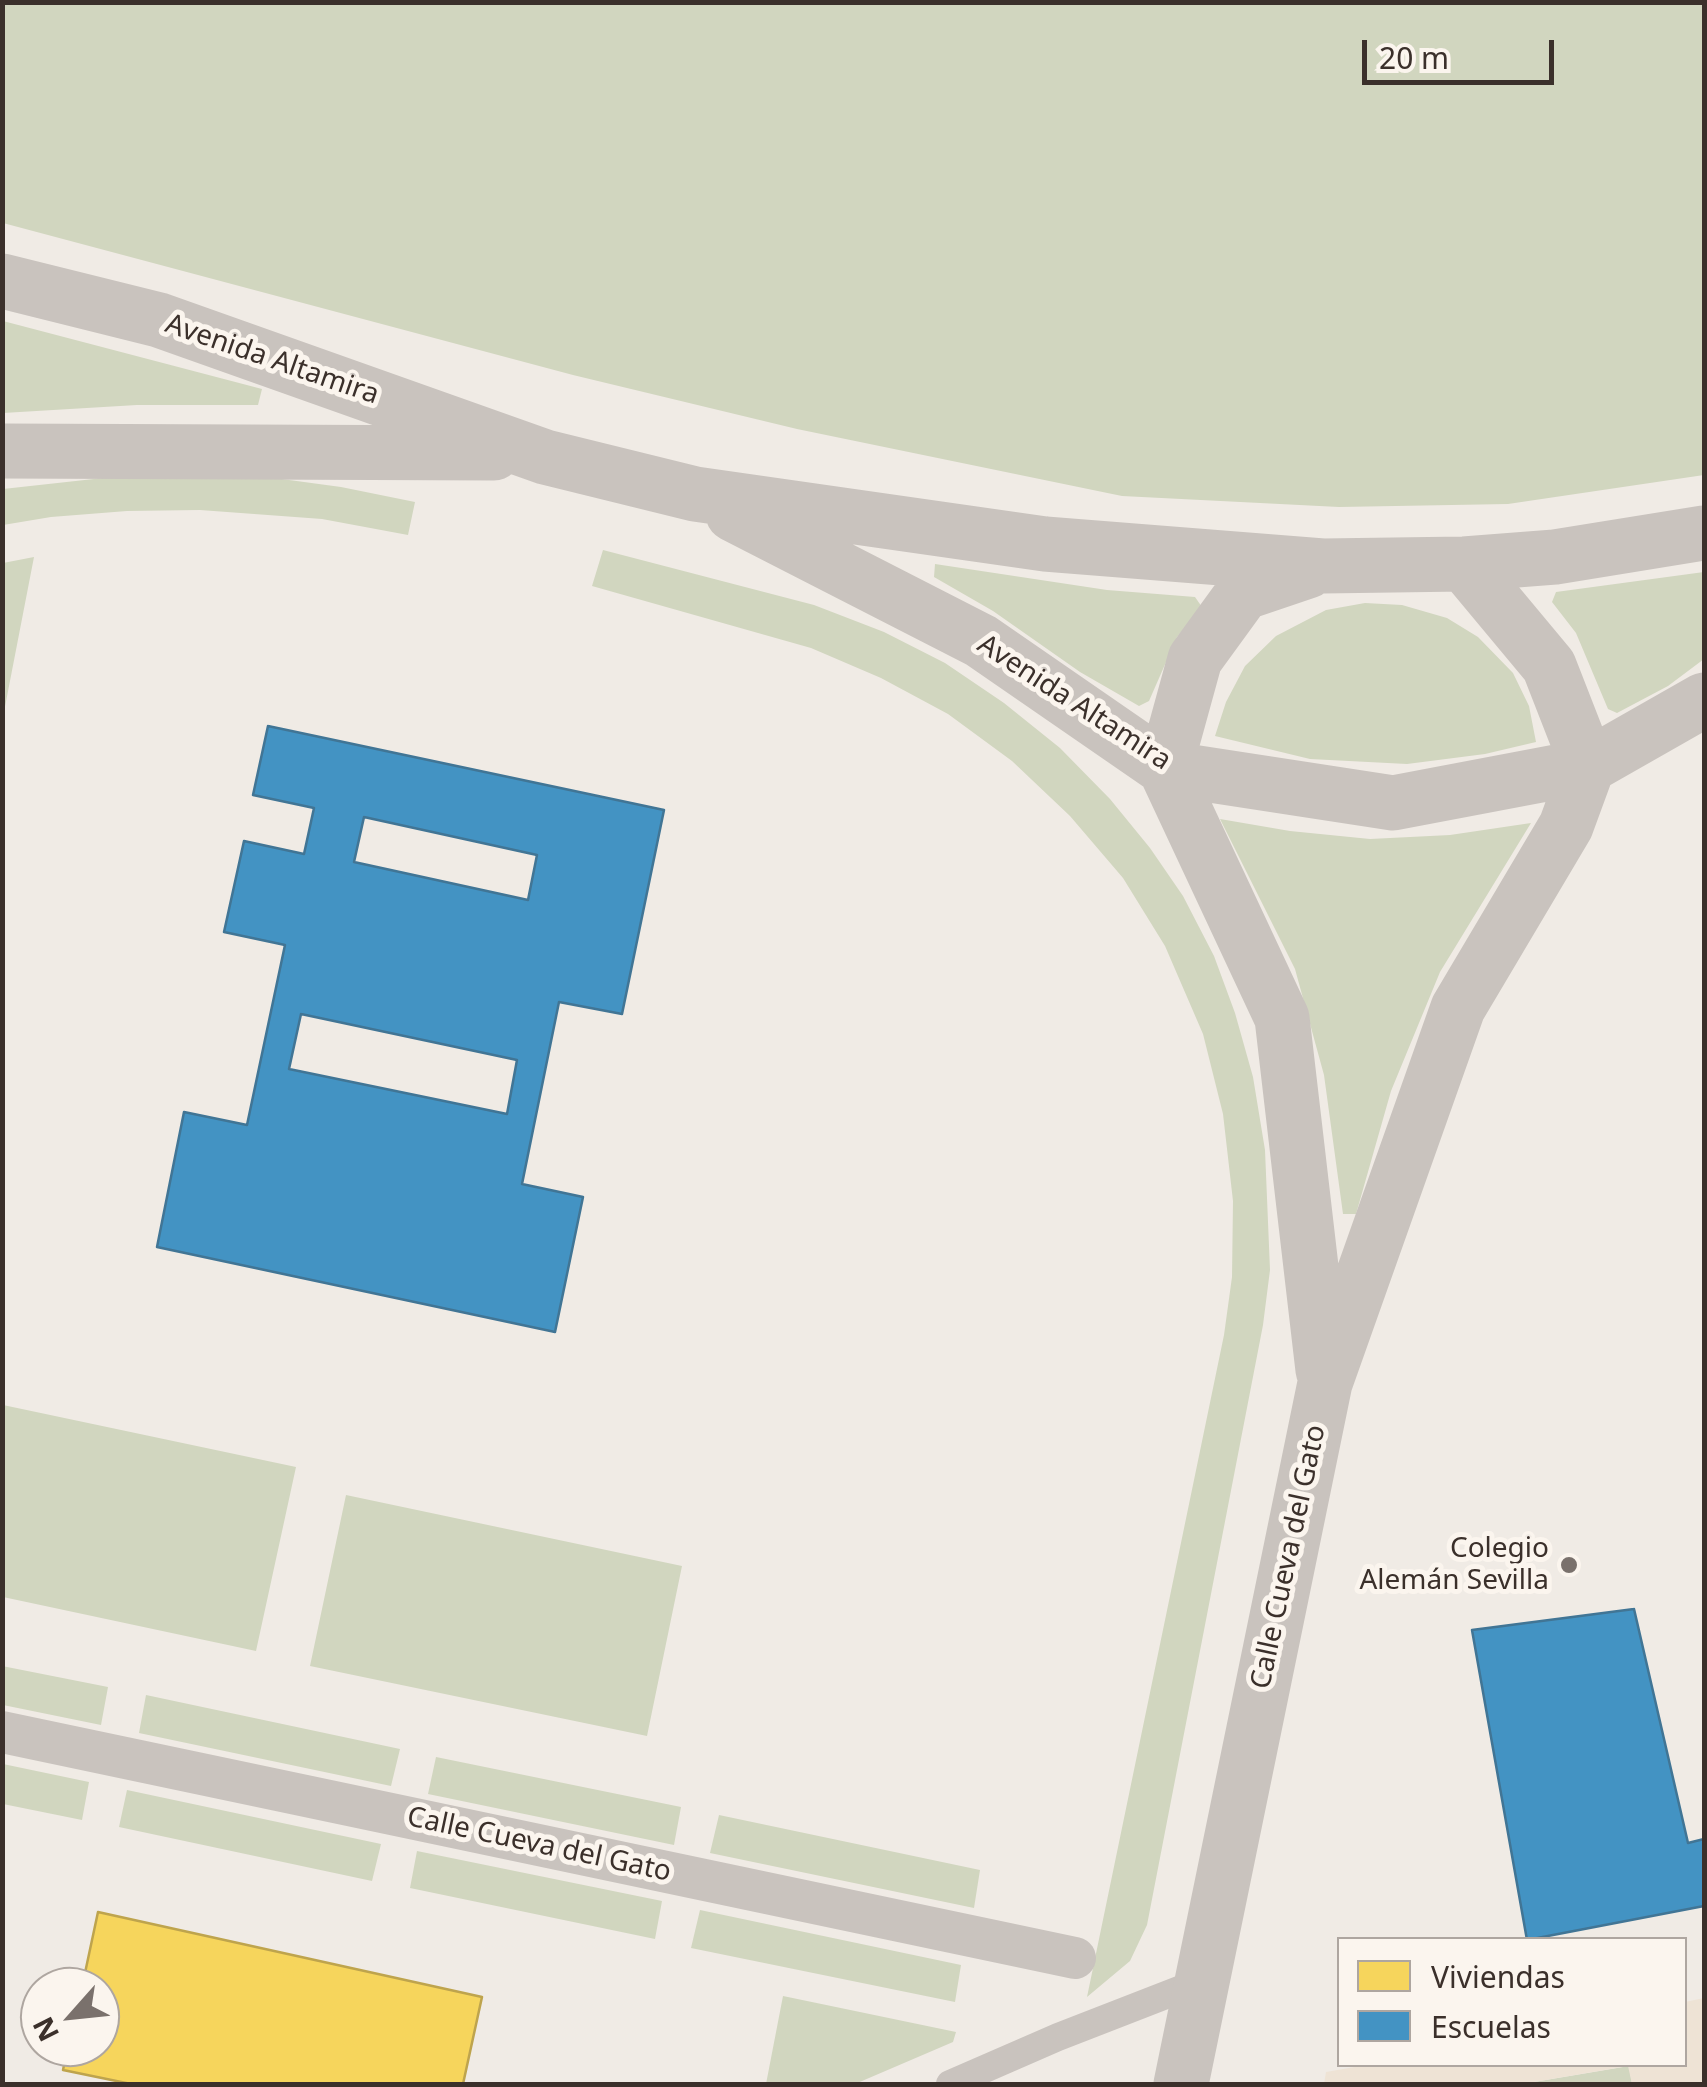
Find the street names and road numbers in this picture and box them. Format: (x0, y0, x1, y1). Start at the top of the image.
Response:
street label: Avenida Altamira (161, 308, 383, 412)
street label: Avenida Altamira (971, 628, 1177, 778)
street label: Calle Cueva del Gato (1245, 1422, 1333, 1692)
street label: Calle Cueva del Gato (404, 1801, 674, 1889)

